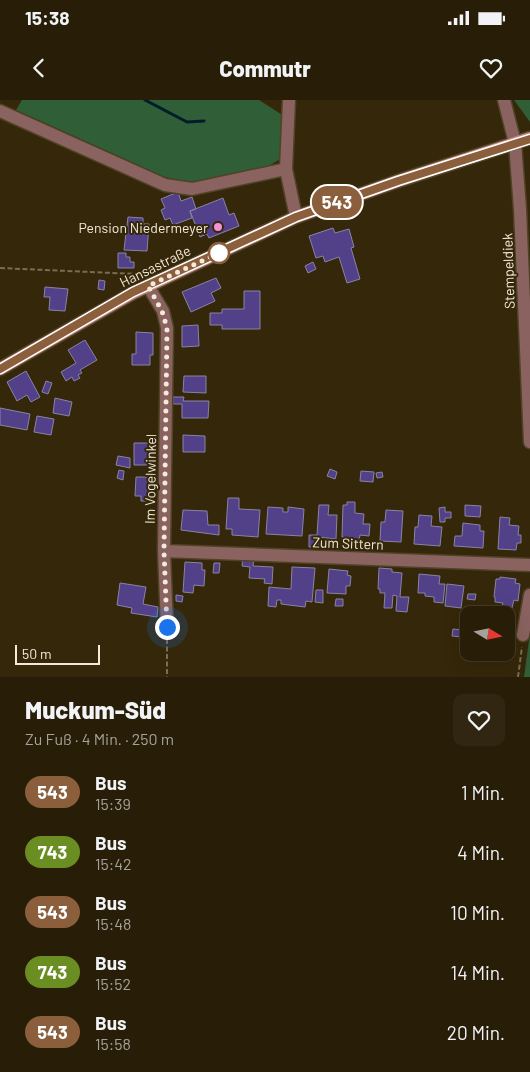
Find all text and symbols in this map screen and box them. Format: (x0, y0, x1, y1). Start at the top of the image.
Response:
text: 15:38 (25, 6, 69, 29)
icon: back (25, 54, 53, 82)
icon: heart (477, 54, 505, 82)
text: Commutr (219, 55, 311, 81)
line badge: 543 (308, 186, 366, 218)
text: 543 (322, 191, 352, 213)
place label: Pension Niedermeyer (78, 219, 208, 236)
marker: Pension Niedermeyer (212, 221, 224, 233)
street label: Stempeldiek (498, 233, 518, 309)
street label: Hansastraße (117, 241, 193, 291)
unlabelled marker (208, 242, 230, 264)
street label: Im Vogelwinkel (141, 434, 159, 524)
street label: Zum Sittern (312, 533, 384, 553)
north arrow (460, 606, 515, 661)
map controls (460, 606, 515, 661)
your location (155, 615, 180, 640)
scale bar (15, 642, 100, 665)
text: 50 m (22, 645, 51, 662)
button: heart (453, 694, 505, 746)
text: Muckum-Süd (25, 695, 166, 724)
text: Zu Fuß · 4 Min. · 250 m (25, 729, 174, 748)
text: Bus (95, 771, 127, 794)
text: 543 (37, 781, 68, 803)
text: 1 Min. (461, 781, 505, 804)
text: 15:39 (95, 794, 131, 813)
text: Bus (95, 831, 127, 854)
text: 743 (38, 841, 67, 863)
text: 4 Min. (457, 841, 505, 864)
text: 15:42 (95, 854, 132, 873)
text: Bus (95, 891, 127, 914)
text: 543 (37, 901, 68, 923)
text: 10 Min. (450, 901, 505, 924)
text: 15:48 (95, 914, 131, 933)
text: Bus (95, 951, 127, 974)
text: 743 (38, 961, 67, 983)
text: 14 Min. (451, 961, 505, 984)
text: 15:52 (95, 974, 131, 993)
text: Bus (95, 1011, 127, 1034)
text: 543 (37, 1021, 68, 1043)
text: 20 Min. (447, 1021, 505, 1044)
text: 15:58 (95, 1034, 131, 1053)

